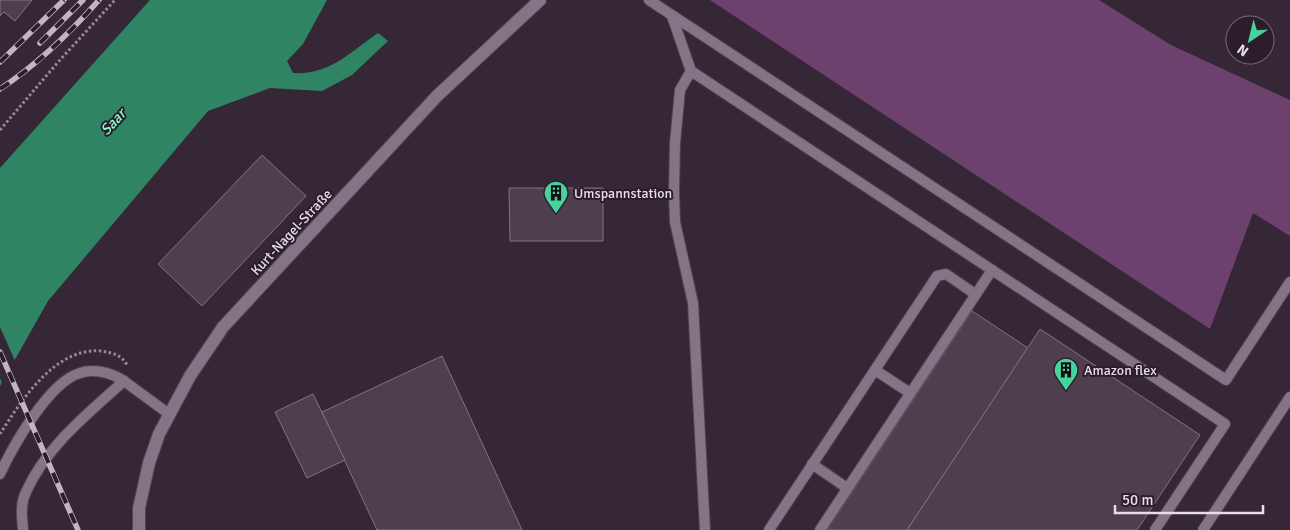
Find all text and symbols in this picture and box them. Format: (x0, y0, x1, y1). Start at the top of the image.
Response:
north arrow (1225, 15, 1275, 65)
text: N (1234, 40, 1252, 60)
water label: Saar (97, 103, 131, 139)
building icon: Umspannstation (543, 180, 569, 214)
place label: Umspannstation (574, 185, 672, 202)
street label: Kurt-Nagel-Straße (247, 186, 336, 279)
building icon: Amazon flex (1053, 357, 1079, 391)
place label: Amazon flex (1084, 362, 1157, 379)
scale bar (1115, 482, 1262, 514)
text: 50 m (1122, 491, 1153, 509)

